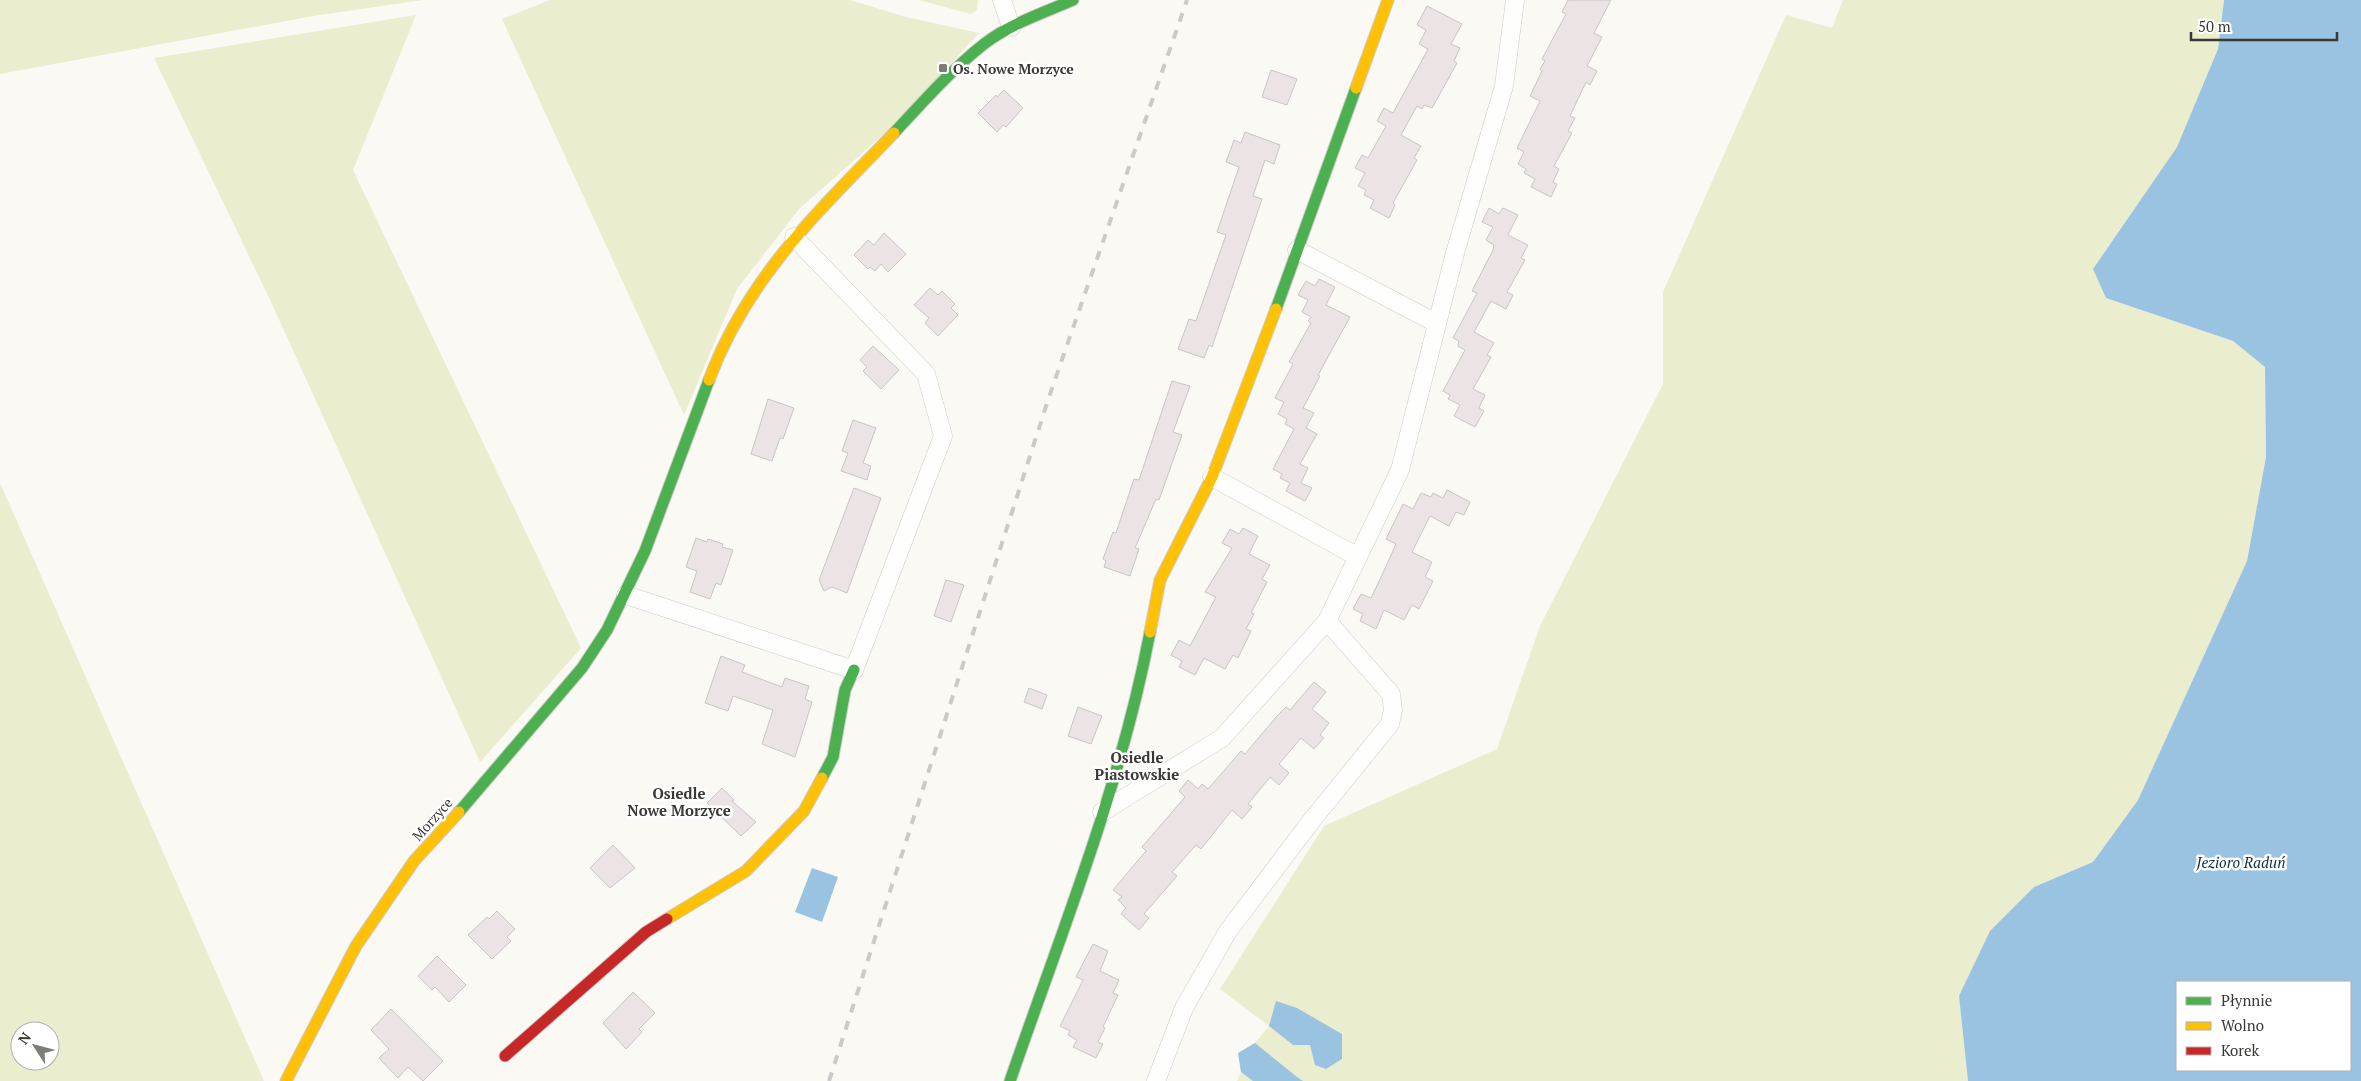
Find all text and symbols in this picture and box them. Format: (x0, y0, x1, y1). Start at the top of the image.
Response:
scale bar (2191, 10, 2337, 42)
text: 50 m (2198, 16, 2231, 36)
place label: Os. Nowe Morzyce (953, 59, 1074, 78)
marker: Os. Nowe Morzyce (937, 62, 949, 74)
district label: Osiedle Piastowskie (1095, 747, 1179, 784)
district label: Osiedle Nowe Morzyce (627, 783, 731, 820)
street label: Morzyce (408, 793, 456, 845)
water label: Jezioro Raduń (2196, 852, 2285, 872)
legend (2176, 981, 2351, 1071)
text: Płynnie (2221, 990, 2272, 1010)
text: Wolno (2221, 1015, 2264, 1035)
north arrow (10, 1021, 60, 1071)
text: N (13, 1028, 35, 1048)
text: Korek (2221, 1040, 2260, 1060)

